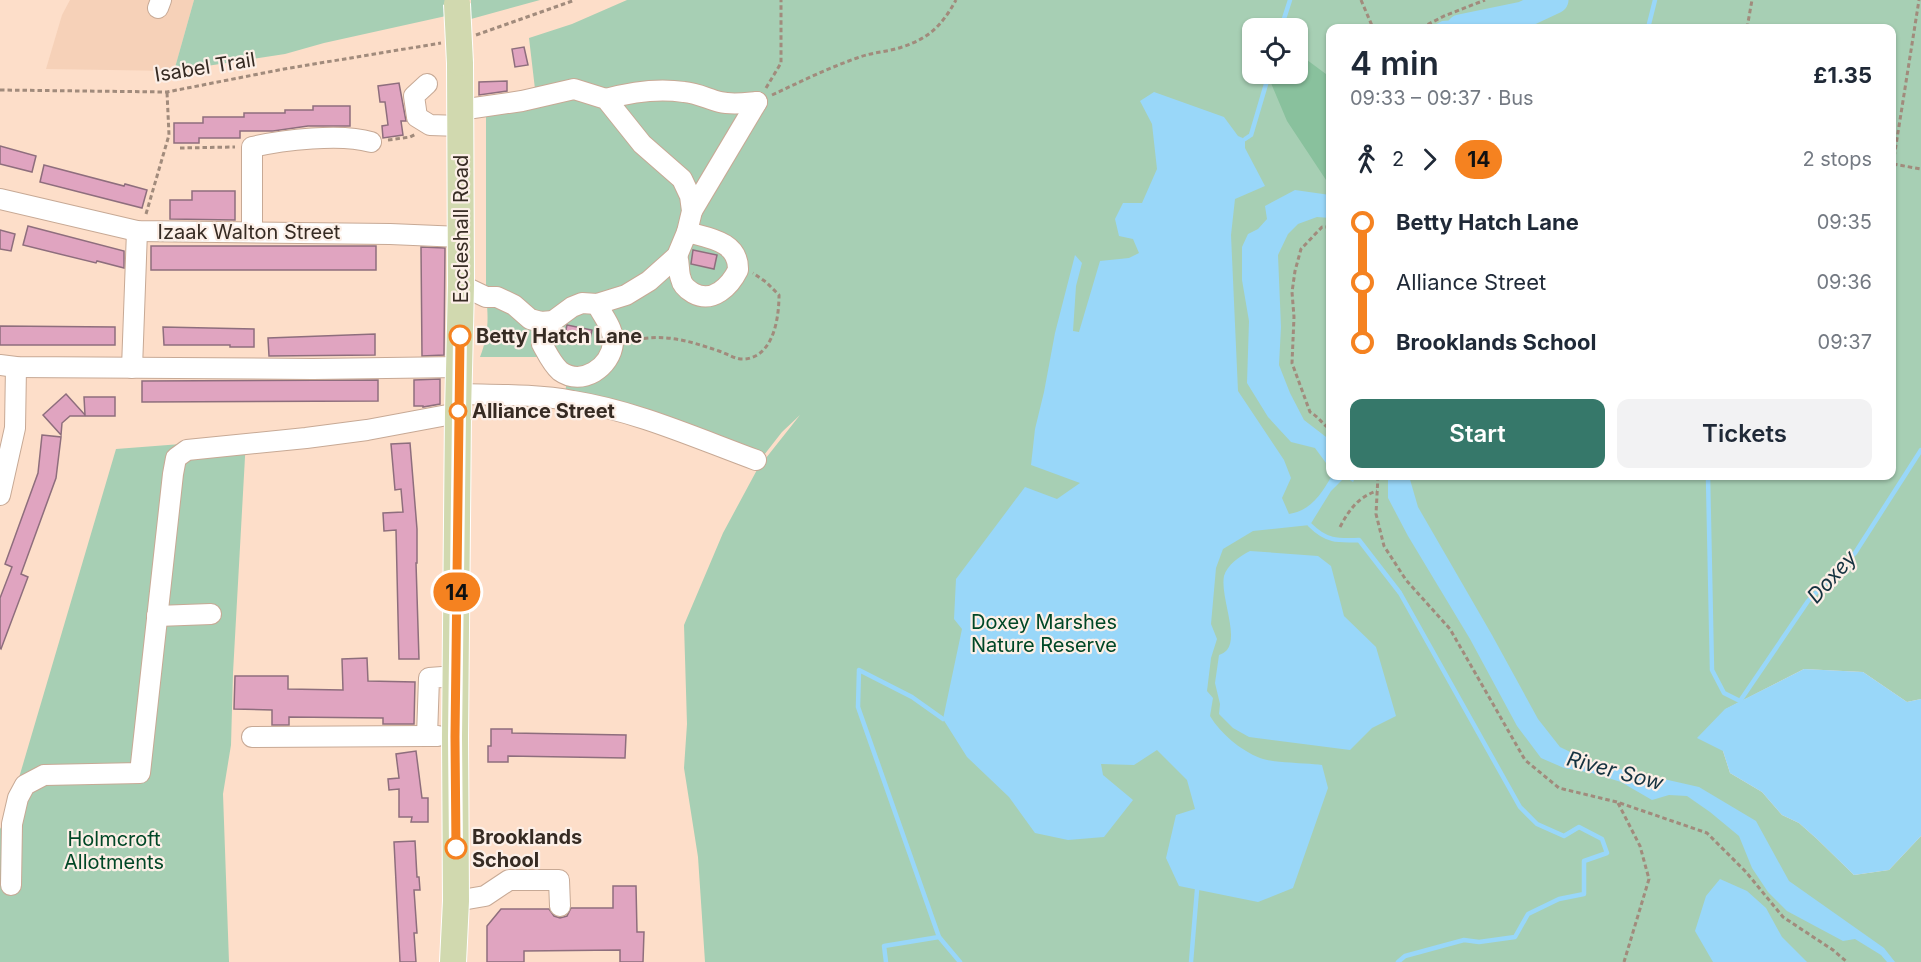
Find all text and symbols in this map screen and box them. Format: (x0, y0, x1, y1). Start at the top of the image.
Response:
map controls (1242, 18, 1308, 84)
button: locate (1242, 18, 1308, 84)
text: 4 min (1350, 43, 1439, 83)
street label: Isabel Trail (153, 47, 257, 87)
text: £1.35 (1813, 62, 1872, 88)
text: 09:33 – 09:37 · Bus (1350, 86, 1534, 110)
icon: walk (1350, 143, 1383, 176)
icon: forward (1413, 143, 1446, 176)
text: 2 (1392, 147, 1404, 171)
text: 14 (1467, 147, 1490, 172)
text: 2 stops (1802, 147, 1872, 171)
street label: Eccleshall Road (449, 155, 473, 303)
text: Betty Hatch Lane (1396, 209, 1579, 235)
text: 09:35 (1817, 210, 1872, 234)
street label: Izaak Walton Street (158, 220, 341, 244)
text: Alliance Street (1396, 269, 1546, 295)
text: 09:36 (1816, 270, 1872, 294)
place label: Betty Hatch Lane (476, 324, 642, 348)
marker: Betty Hatch Lane (449, 325, 471, 347)
text: Brooklands School (1396, 329, 1597, 355)
text: 09:37 (1818, 330, 1872, 354)
place label: Alliance Street (472, 399, 615, 423)
button: Start (1350, 399, 1605, 468)
button: Tickets (1617, 399, 1872, 468)
marker: Alliance Street (449, 402, 467, 420)
water label: Doxey (1802, 544, 1862, 608)
line badge: 14 (430, 572, 484, 612)
text: 14 (445, 580, 469, 605)
park label: Doxey Marshes Nature Reserve (971, 610, 1117, 657)
water label: River Sow (1564, 746, 1667, 796)
place label: Brooklands School (472, 825, 582, 872)
park label: Holmcroft Allotments (64, 827, 164, 874)
marker: Brooklands School (445, 837, 467, 859)

